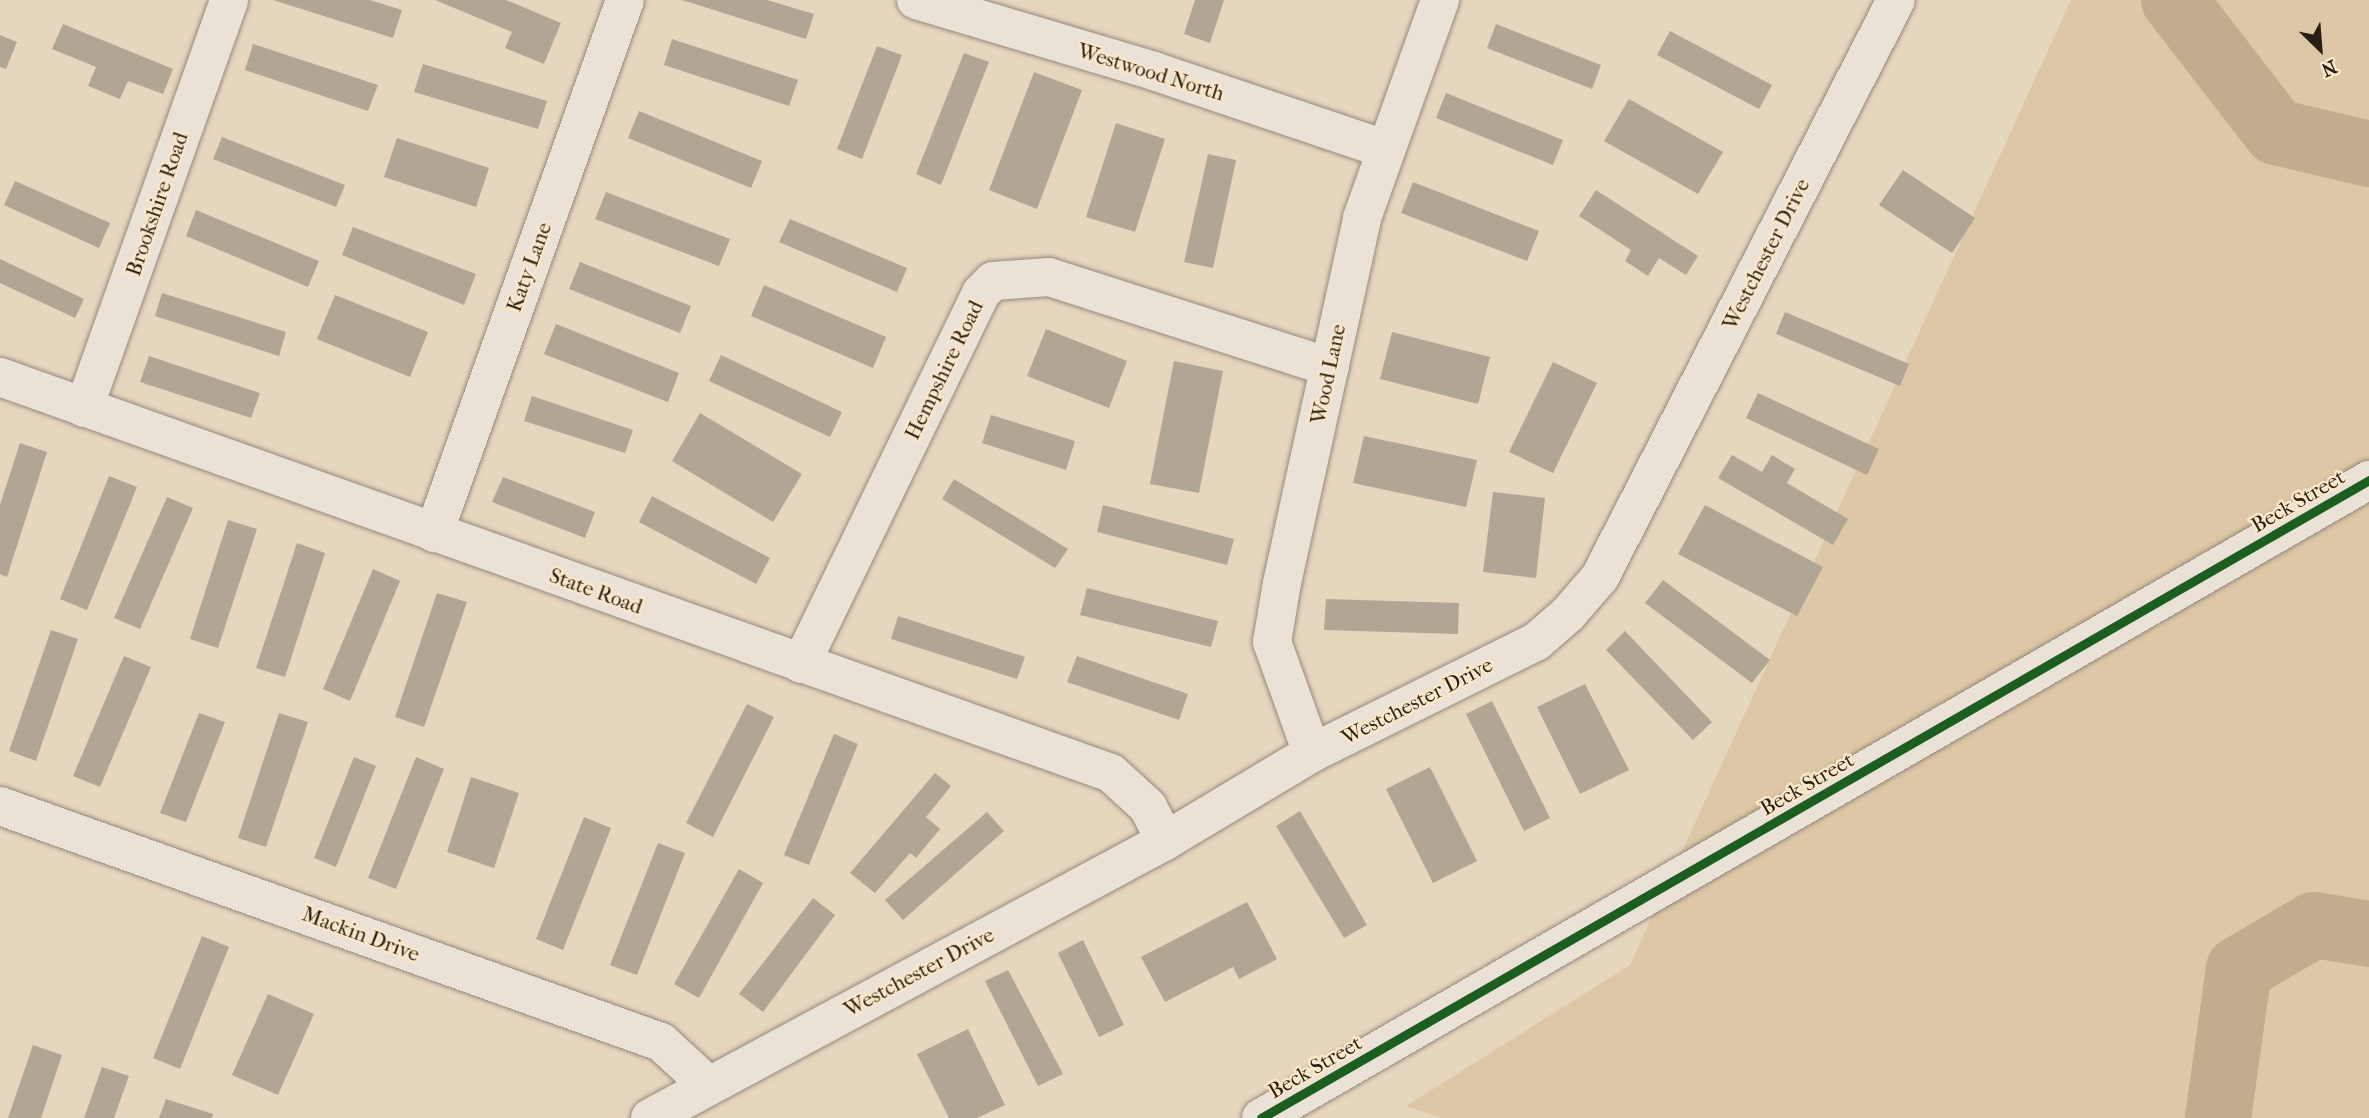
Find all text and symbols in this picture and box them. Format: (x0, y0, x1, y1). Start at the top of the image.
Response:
north arrow (2285, 14, 2355, 84)
street label: Westwood North (1075, 38, 1227, 106)
text: N (2318, 55, 2340, 81)
street label: Brookshire Road (121, 129, 193, 279)
street label: Westchester Drive (1717, 174, 1815, 334)
street label: Katy Lane (501, 219, 557, 315)
street label: Hempshire Road (899, 296, 989, 444)
street label: Wood Lane (1305, 322, 1351, 426)
street label: Beck Street (2247, 464, 2349, 538)
street label: State Road (546, 563, 646, 619)
street label: Westchester Drive (1337, 652, 1497, 750)
street label: Beck Street (1756, 747, 1858, 821)
street label: Mackin Drive (299, 901, 423, 967)
street label: Westchester Drive (840, 922, 998, 1022)
street label: Beck Street (1264, 1030, 1366, 1104)

